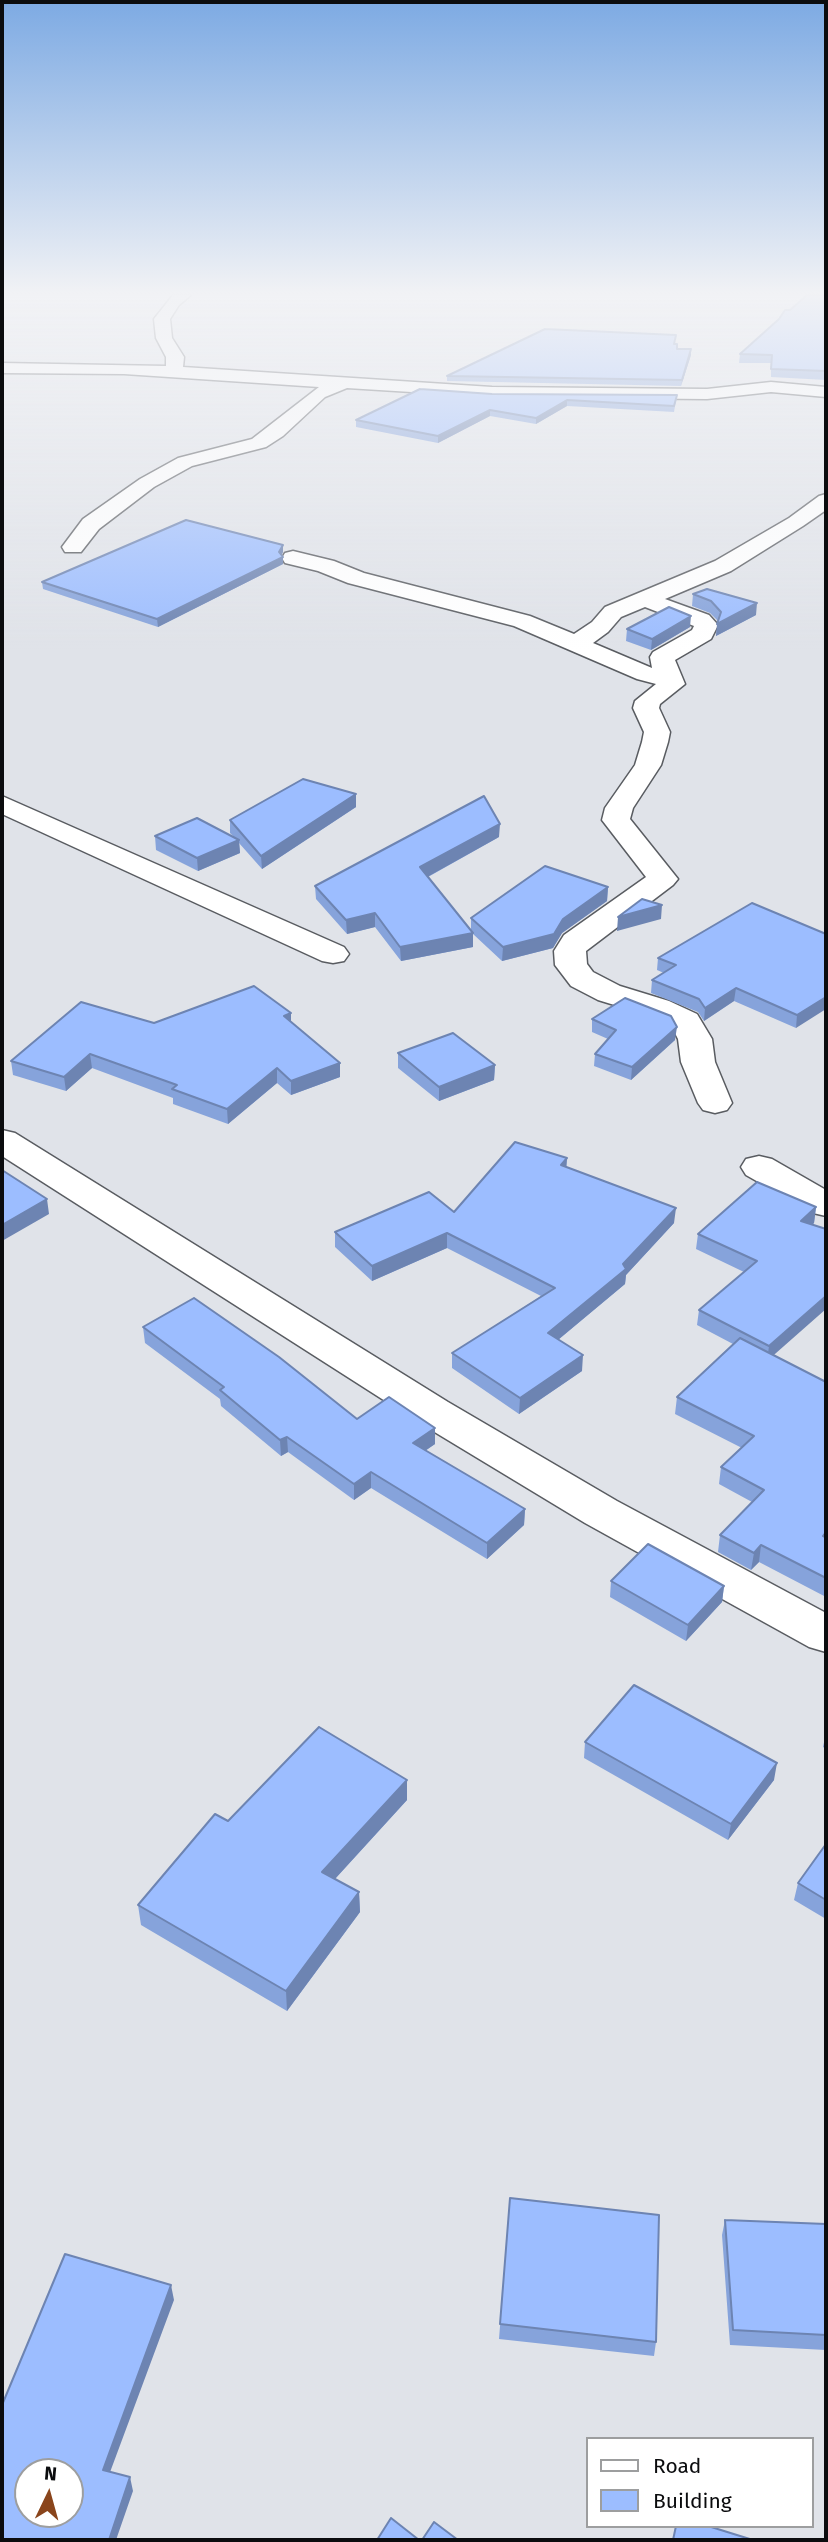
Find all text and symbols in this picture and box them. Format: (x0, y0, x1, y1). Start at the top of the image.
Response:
legend (586, 2437, 814, 2528)
text: Road (653, 2453, 701, 2479)
north arrow (14, 2458, 84, 2528)
text: N (43, 2462, 58, 2486)
text: Building (653, 2488, 732, 2514)

